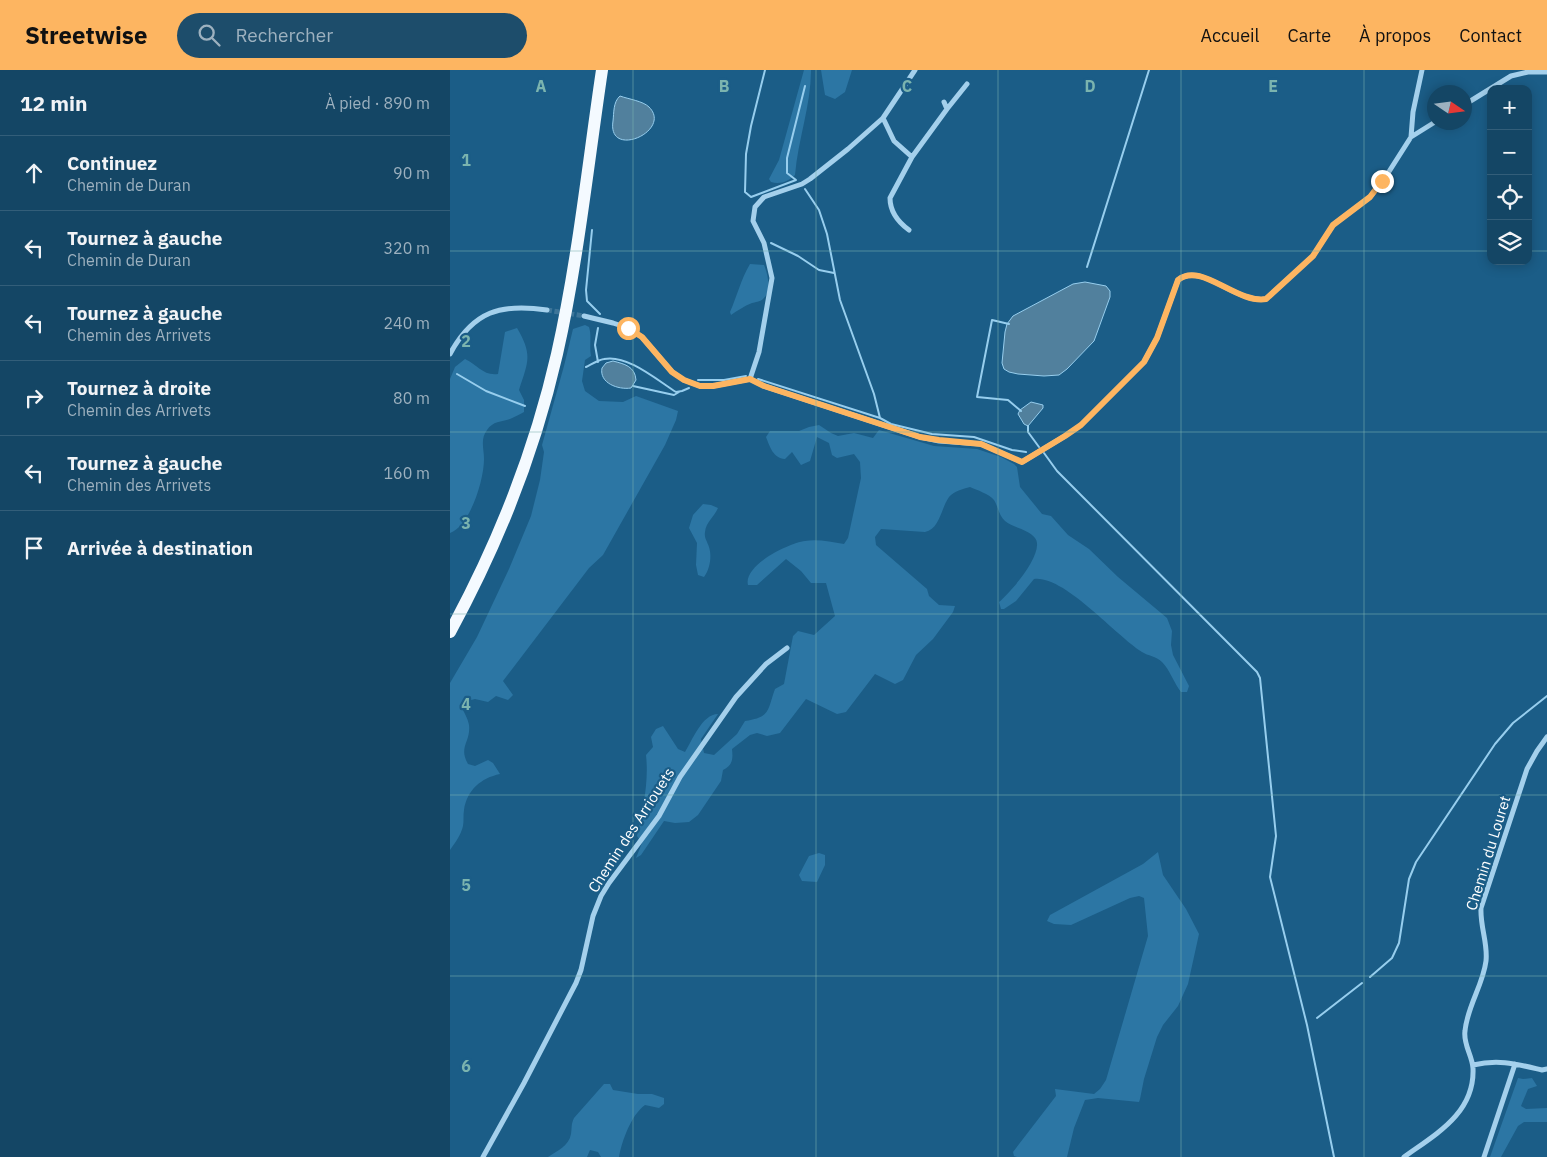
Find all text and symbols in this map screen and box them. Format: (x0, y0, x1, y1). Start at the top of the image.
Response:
search box (177, 13, 527, 58)
text: Streetwise (25, 19, 147, 51)
icon: search (195, 21, 223, 49)
text: Rechercher (235, 23, 333, 47)
text: Accueil (1200, 24, 1259, 47)
text: Carte (1287, 24, 1331, 47)
text: À propos (1359, 24, 1431, 47)
text: Contact (1459, 24, 1522, 47)
text: A (536, 76, 547, 96)
text: B (719, 76, 730, 96)
text: C (902, 76, 912, 96)
text: D (1084, 76, 1096, 96)
text: E (1268, 76, 1278, 96)
north arrow (1427, 85, 1472, 130)
map controls (1487, 85, 1532, 265)
button: + (1487, 85, 1532, 130)
text: 12 min (20, 89, 87, 117)
text: À pied · 890 m (325, 93, 430, 113)
button: − (1487, 130, 1532, 175)
text: 1 (461, 150, 471, 170)
text: Continuez (67, 151, 157, 175)
icon: ahead (20, 159, 48, 187)
text: 90 m (393, 163, 430, 183)
route end (1371, 170, 1394, 193)
text: Chemin de Duran (67, 175, 191, 195)
button: locate (1487, 175, 1532, 220)
button: layers (1487, 220, 1532, 265)
text: Tournez à gauche (67, 226, 223, 250)
icon: left (20, 234, 48, 262)
text: 320 m (383, 238, 430, 258)
text: Chemin de Duran (67, 250, 191, 270)
text: Tournez à gauche (67, 301, 223, 325)
icon: left (20, 309, 48, 337)
text: 240 m (383, 313, 430, 333)
route start (617, 317, 640, 340)
text: Chemin des Arrivets (67, 325, 211, 345)
text: 2 (461, 331, 471, 351)
text: Tournez à droite (67, 376, 211, 400)
icon: right (20, 384, 48, 412)
text: 80 m (393, 388, 430, 408)
text: Chemin des Arrivets (67, 400, 211, 420)
text: Tournez à gauche (67, 451, 223, 475)
icon: left (20, 459, 48, 487)
text: 160 m (383, 463, 430, 483)
text: Chemin des Arrivets (67, 475, 211, 495)
text: 3 (461, 513, 471, 533)
icon: arrive (20, 534, 48, 562)
text: Arrivée à destination (67, 536, 253, 560)
text: 4 (461, 694, 471, 714)
street label: Chemin des Arriouets (584, 764, 678, 896)
street label: Chemin du Louret (1462, 793, 1514, 913)
text: 5 (461, 875, 471, 895)
text: 6 (461, 1056, 471, 1076)

